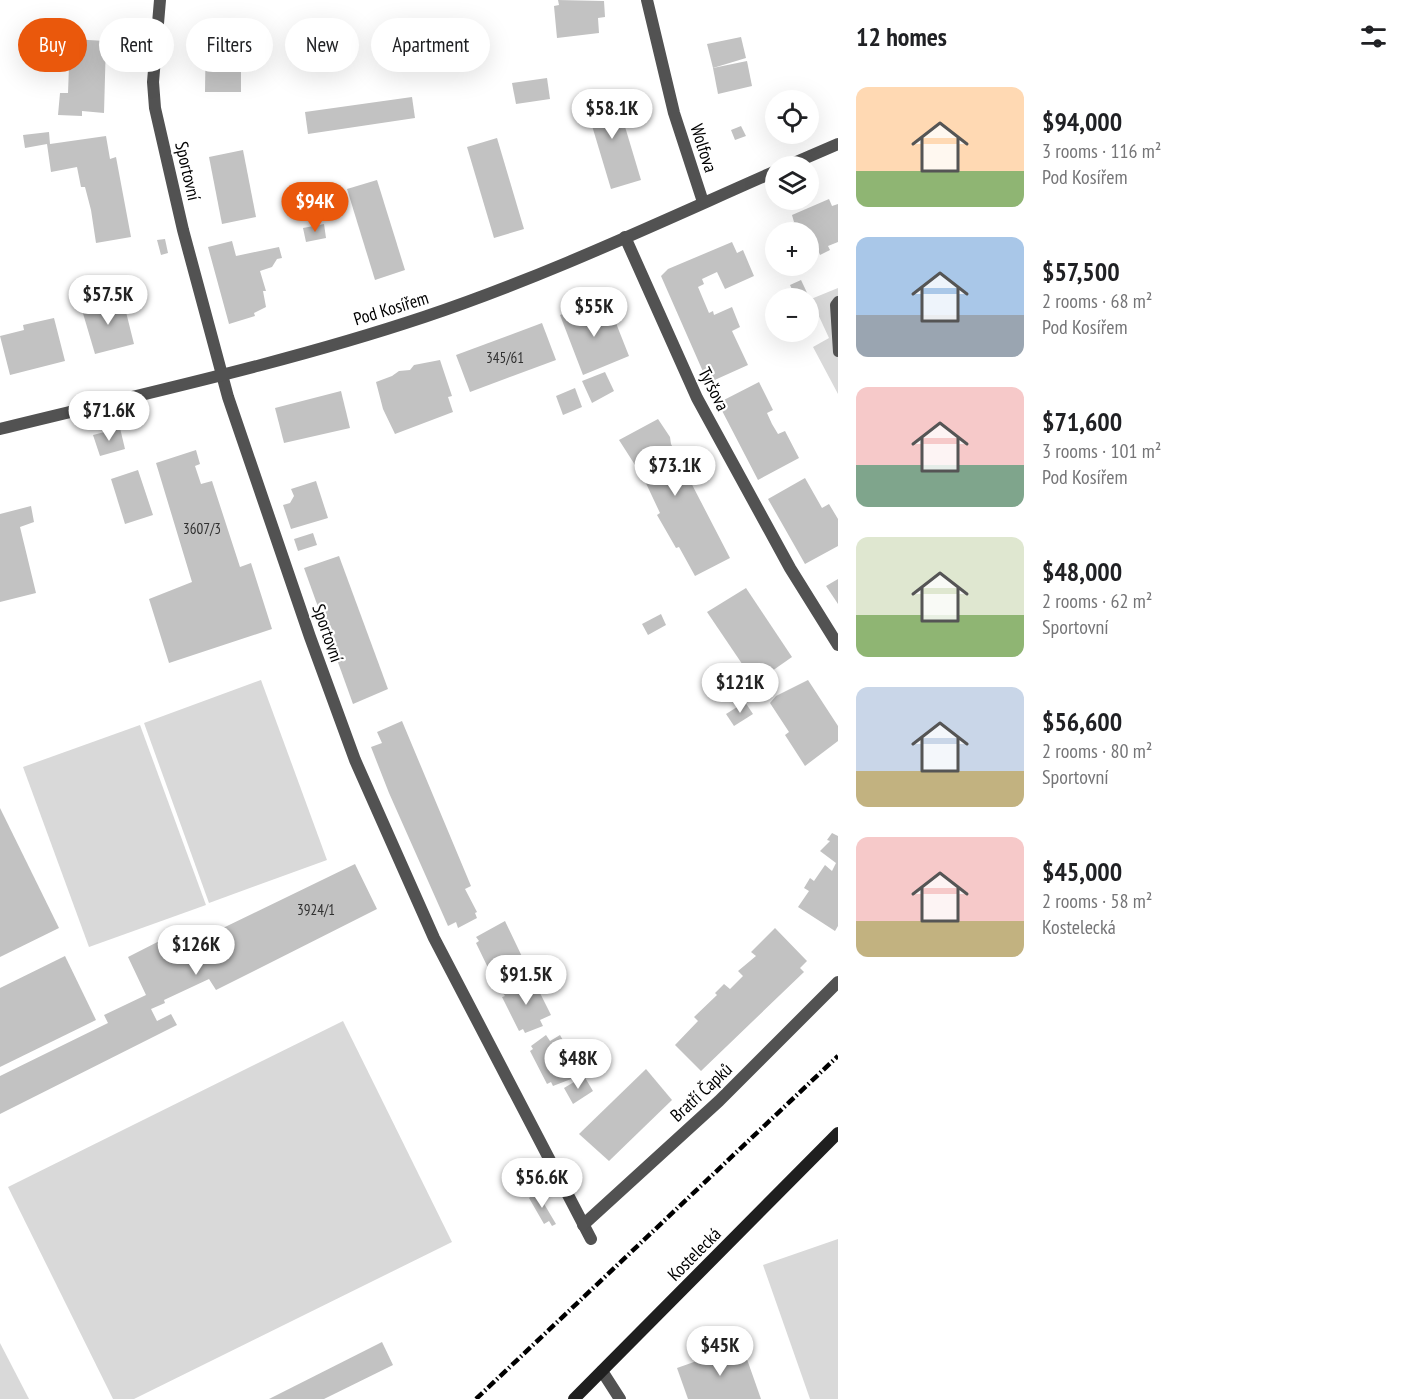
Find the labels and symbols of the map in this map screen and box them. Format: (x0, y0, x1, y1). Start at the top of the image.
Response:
pin: $58.1K (563, 89, 661, 140)
street label: Wolfova (685, 121, 723, 175)
street label: Sportovní (170, 139, 206, 203)
pin: $94K (279, 182, 351, 233)
pin: $57.5K (59, 275, 157, 326)
street label: Pod Kosířem (351, 286, 431, 330)
pin: $55K (558, 287, 630, 338)
house number: 345/61 (486, 348, 524, 367)
street label: Tyršova (693, 363, 735, 415)
pin: $71.6K (60, 391, 158, 442)
pin: $73.1K (626, 446, 724, 497)
house number: 3607/3 (183, 519, 221, 538)
street label: Sportovní (307, 601, 349, 665)
pin: $121K (698, 663, 782, 714)
house number: 3924/1 (297, 900, 335, 919)
pin: $126K (154, 925, 238, 976)
pin: $91.5K (477, 955, 575, 1006)
pin: $48K (542, 1039, 614, 1090)
street label: Bratří Čapků (665, 1058, 737, 1126)
pin: $56.6K (493, 1158, 591, 1209)
street label: Kostelecká (662, 1222, 726, 1286)
pin: $45K (684, 1326, 756, 1377)

